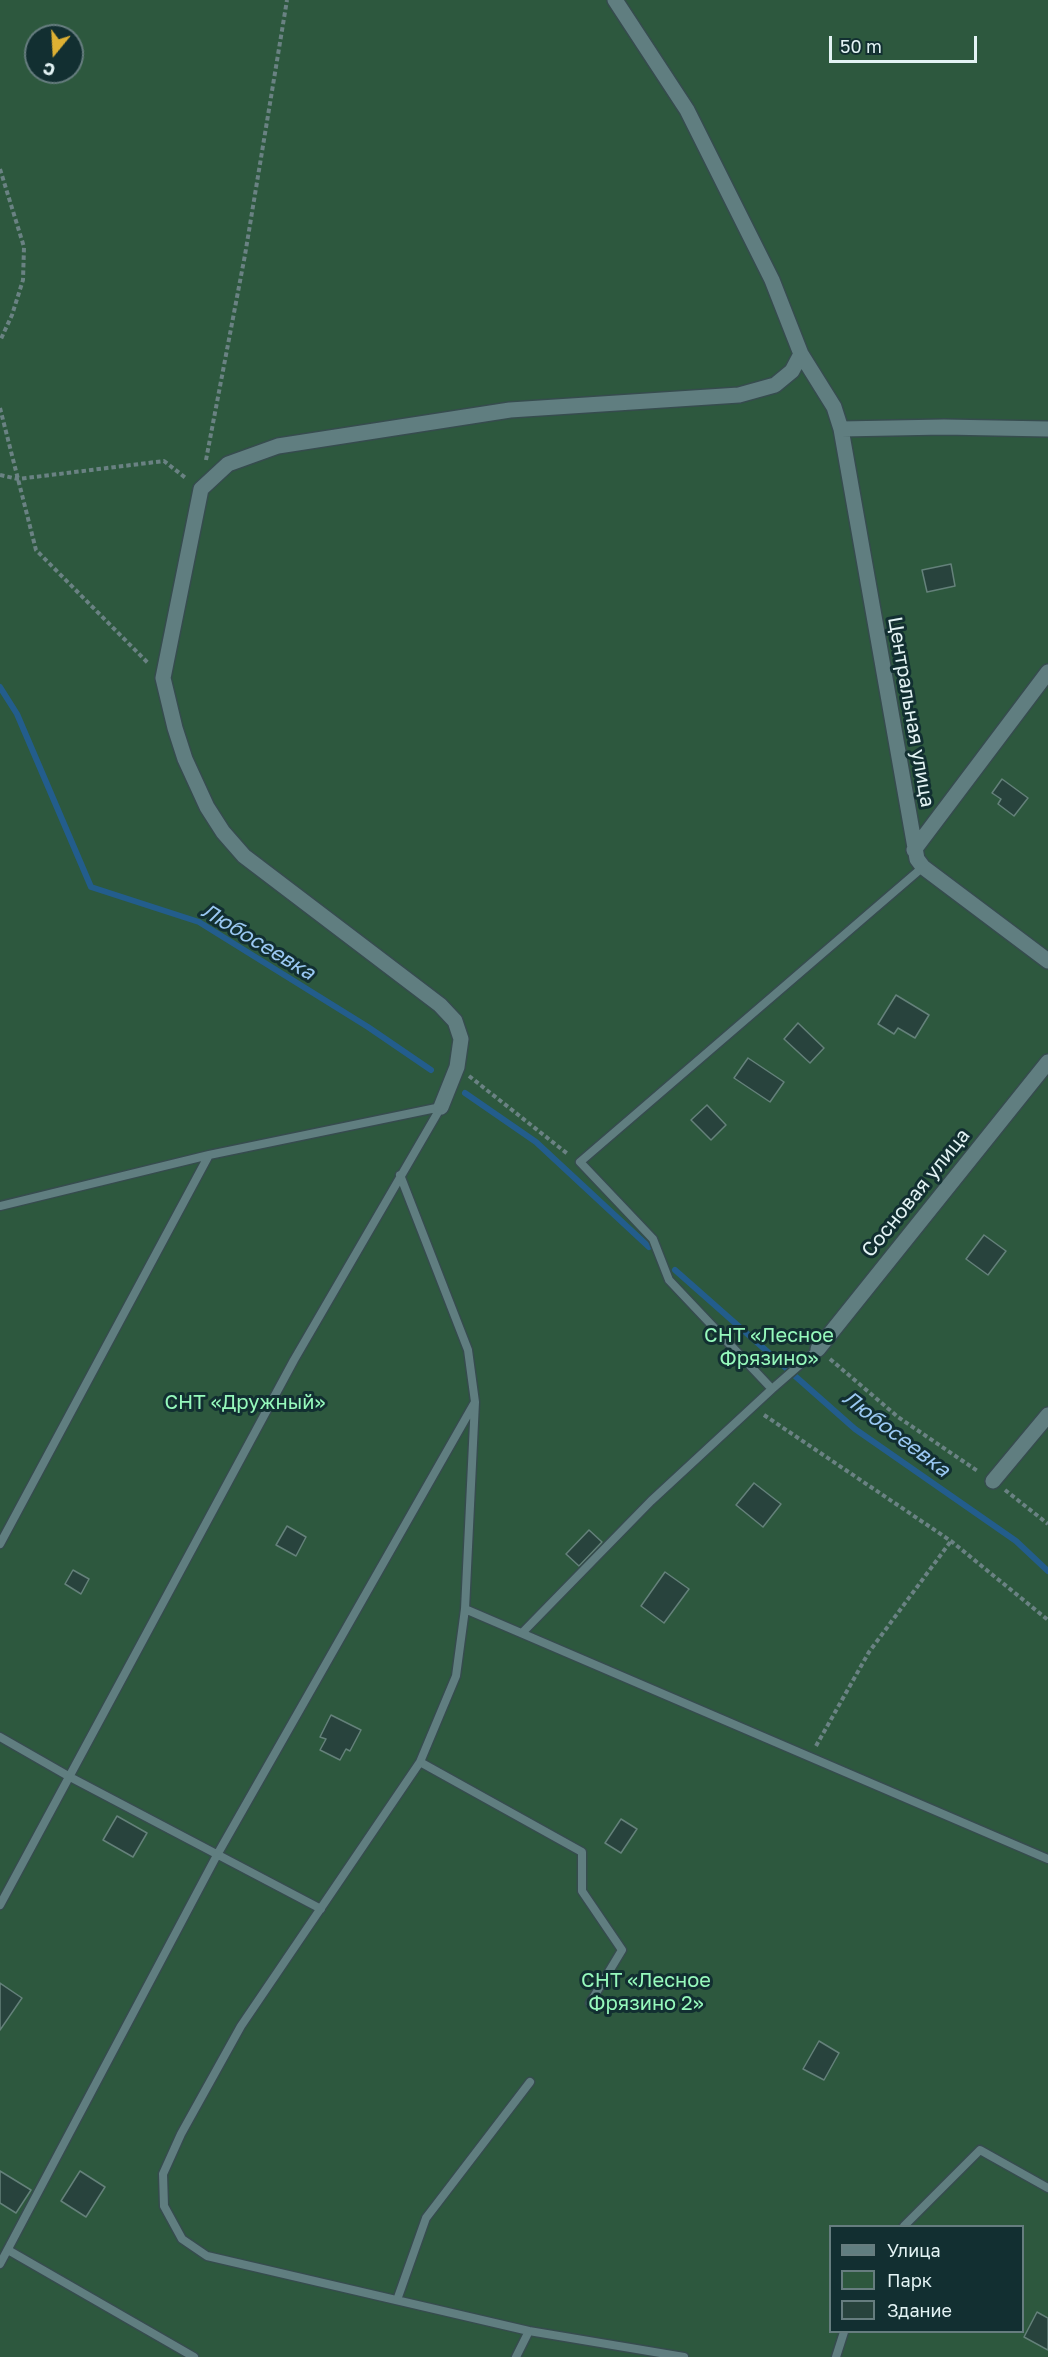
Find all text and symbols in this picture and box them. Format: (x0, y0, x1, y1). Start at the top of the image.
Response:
north arrow (24, 24, 84, 84)
scale bar (832, 24, 980, 62)
text: 50 m (840, 35, 882, 57)
text: С (41, 58, 58, 80)
street label: Центральная улица (882, 615, 940, 809)
water label: Любосеевка (197, 898, 319, 986)
street label: Сосновая улица (857, 1124, 975, 1262)
park label: СНТ «Лесное Фрязино» (704, 1324, 834, 1371)
water label: Любосеевка (837, 1385, 955, 1483)
park label: СНТ «Дружный» (164, 1391, 326, 1415)
park label: СНТ «Лесное Фрязино 2» (581, 1969, 711, 2016)
legend (829, 2225, 1024, 2333)
text: Улица (887, 2239, 941, 2261)
text: Парк (887, 2269, 932, 2291)
text: Здание (887, 2299, 952, 2321)

